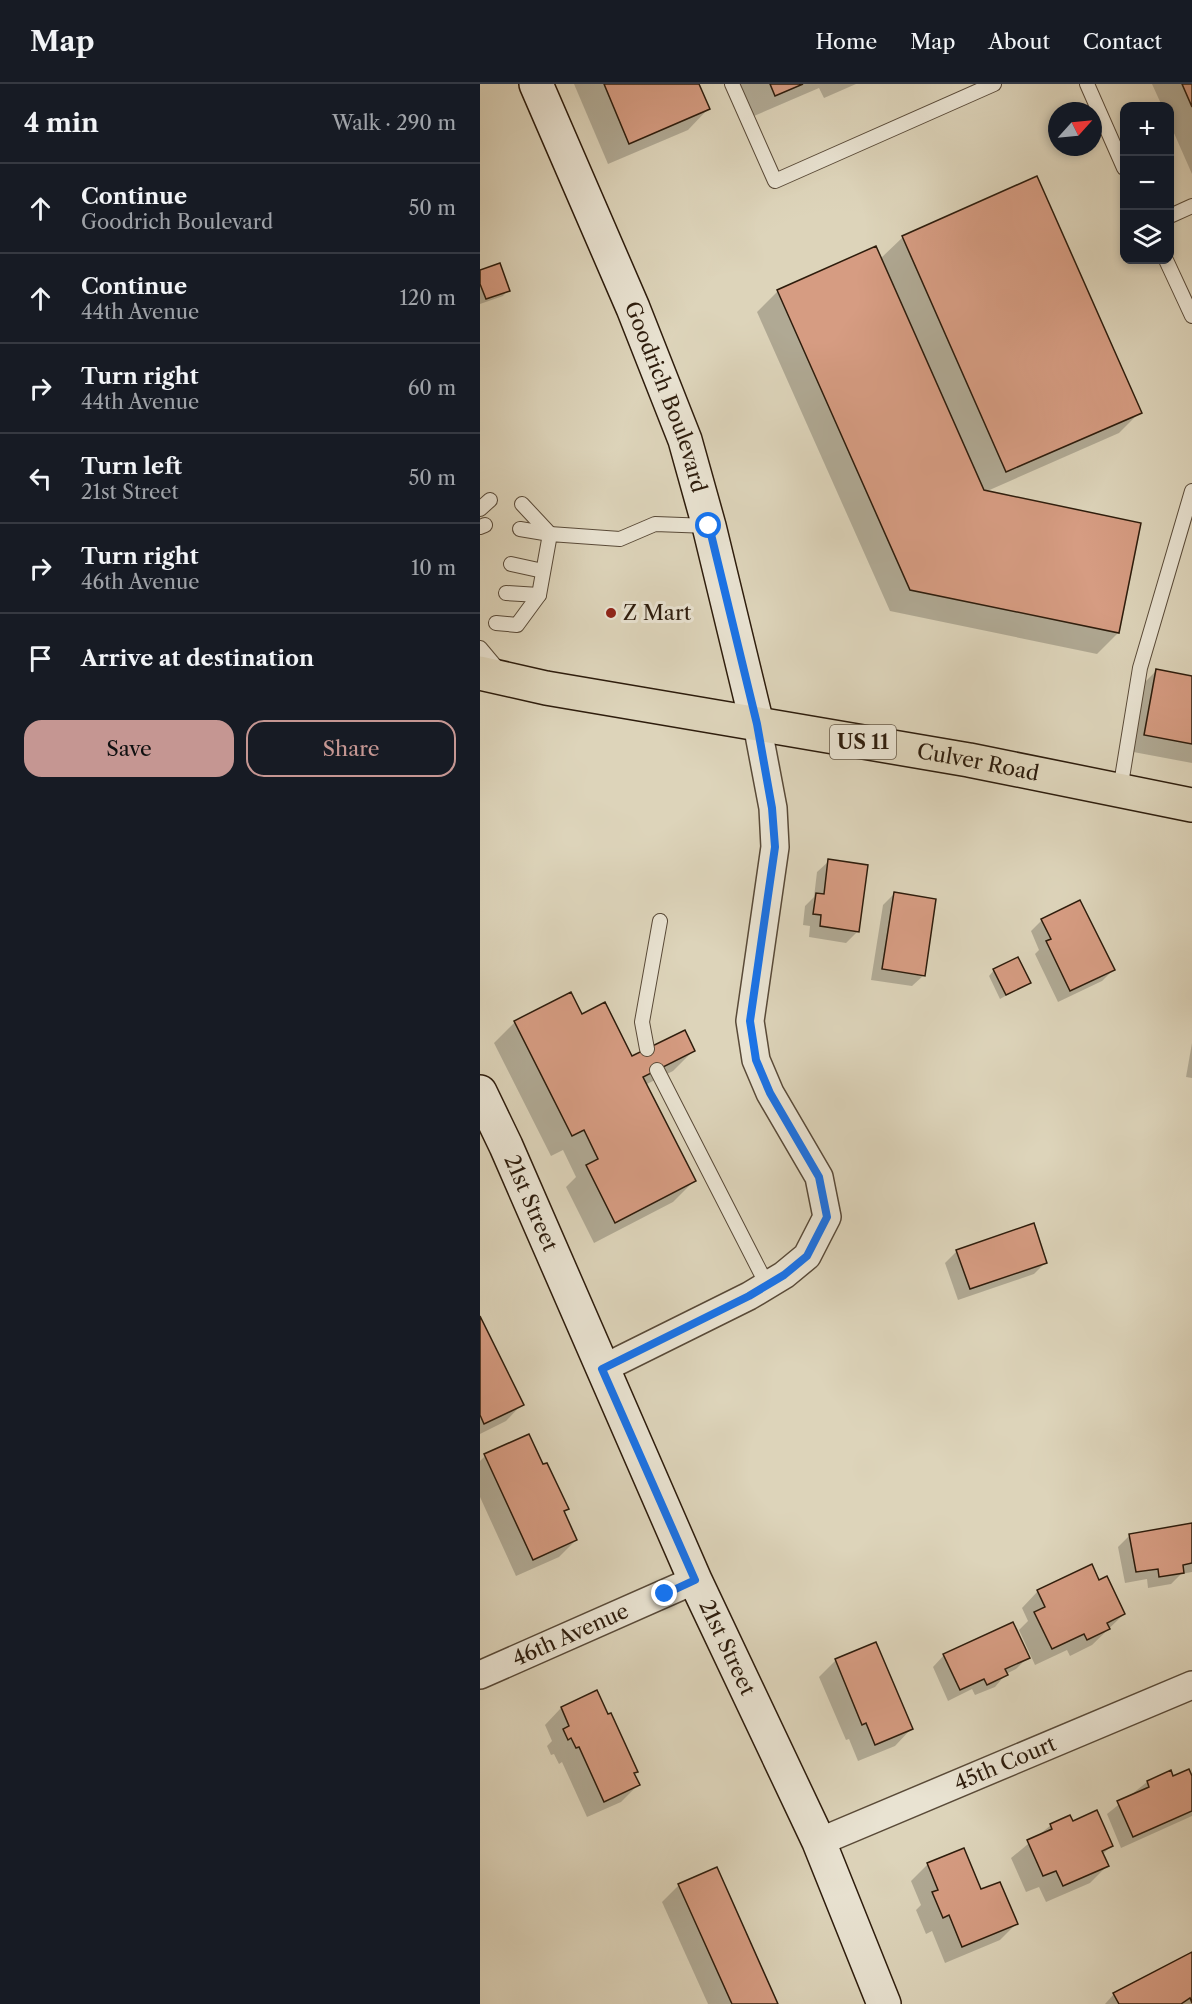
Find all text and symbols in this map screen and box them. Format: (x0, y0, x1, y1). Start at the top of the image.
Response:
text: Map (30, 24, 94, 58)
text: Home (816, 29, 877, 54)
text: Map (910, 29, 955, 54)
text: About (988, 29, 1050, 54)
text: Contact (1083, 29, 1162, 54)
north arrow (1048, 102, 1102, 156)
map controls (1120, 102, 1174, 264)
button: + (1120, 102, 1174, 156)
text: 4 min (24, 107, 99, 139)
text: Walk · 290 m (332, 111, 456, 135)
button: − (1120, 156, 1174, 210)
text: Continue (81, 183, 187, 210)
icon: ahead (24, 192, 57, 225)
text: 50 m (409, 196, 456, 220)
text: Goodrich Boulevard (81, 210, 273, 234)
button: layers (1120, 210, 1174, 264)
text: Continue (81, 273, 187, 300)
icon: ahead (24, 282, 57, 315)
text: 120 m (399, 286, 456, 310)
street label: Goodrich Boulevard (620, 298, 712, 495)
text: 44th Avenue (81, 300, 199, 324)
text: Turn right (81, 363, 199, 390)
icon: right (24, 372, 57, 405)
text: 60 m (408, 376, 456, 400)
text: 44th Avenue (81, 390, 199, 414)
text: Turn left (81, 453, 182, 480)
icon: left (24, 462, 57, 495)
text: 50 m (409, 466, 456, 490)
text: 21st Street (81, 480, 179, 504)
route start (695, 512, 721, 538)
text: Turn right (81, 543, 199, 570)
icon: right (24, 552, 57, 585)
text: 10 m (411, 556, 456, 580)
text: 46th Avenue (81, 570, 199, 594)
place label: Z Mart (623, 600, 692, 625)
marker: Z Mart (604, 606, 618, 620)
icon: arrive (24, 642, 57, 675)
text: Arrive at destination (81, 645, 314, 672)
button: Save (24, 720, 234, 777)
button: Share (246, 720, 456, 777)
road number: US 11 (830, 725, 896, 759)
street label: Culver Road (915, 738, 1041, 786)
street label: 21st Street (499, 1151, 563, 1255)
route end (651, 1580, 677, 1606)
street label: 21st Street (694, 1596, 761, 1700)
street label: 46th Avenue (508, 1598, 632, 1671)
street label: 45th Court (950, 1730, 1060, 1796)

